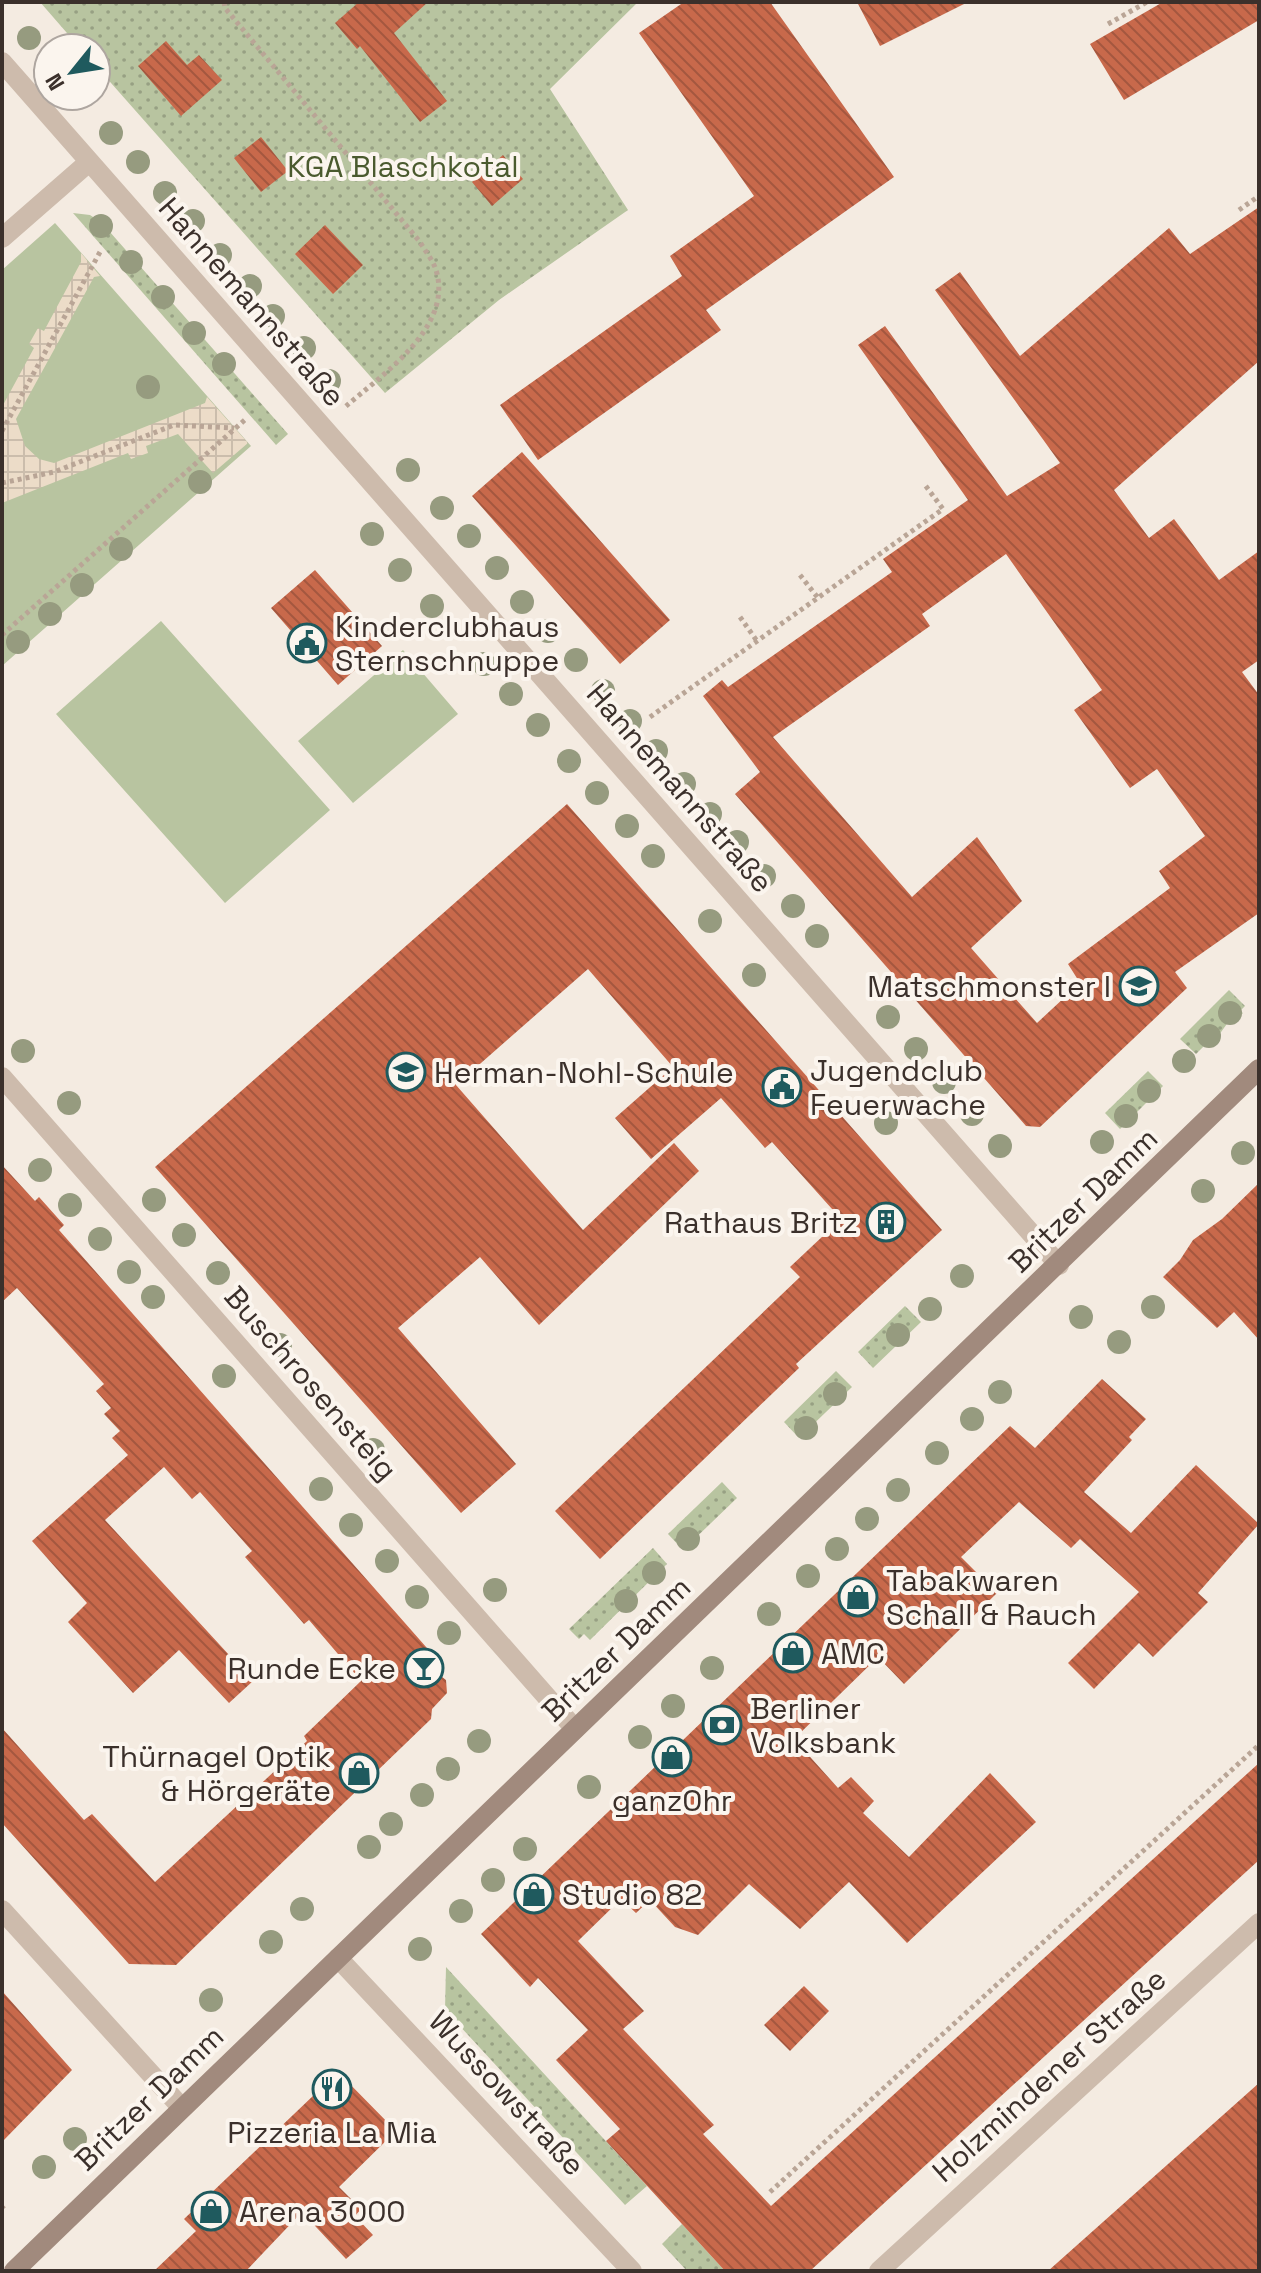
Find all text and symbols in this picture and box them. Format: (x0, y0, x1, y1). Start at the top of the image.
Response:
north arrow (32, 32, 112, 112)
text: N (39, 69, 70, 95)
park label: KGA Blaschkotal (287, 147, 519, 186)
street label: Hannemannstraße (150, 189, 354, 415)
place label: Kinderclubhaus Sternschnuppe (335, 607, 559, 680)
public building icon: Kinderclubhaus Sternschnuppe (286, 622, 328, 664)
street label: Hannemannstraße (578, 675, 782, 901)
school or university icon: Matschmonster I (1118, 965, 1160, 1007)
place label: Matschmonster I (867, 967, 1111, 1006)
school or university icon: Herman-Nohl-Schule (385, 1051, 427, 1093)
place label: Jugendclub Feuerwache (810, 1051, 986, 1124)
place label: Herman-Nohl-Schule (434, 1053, 734, 1092)
public building icon: Jugendclub Feuerwache (761, 1066, 803, 1108)
street label: Britzer Damm (1000, 1119, 1166, 1281)
building icon: Rathaus Britz (865, 1201, 907, 1243)
place label: Rathaus Britz (664, 1203, 858, 1242)
street label: Buschrosensteig (216, 1278, 406, 1488)
place label: Tabakwaren Schall & Rauch (886, 1561, 1097, 1634)
street label: Britzer Damm (533, 1568, 699, 1730)
shop icon: Tabakwaren Schall & Rauch (837, 1576, 879, 1618)
shop icon: AMC (772, 1632, 814, 1674)
place label: AMC (821, 1634, 885, 1673)
bar icon: Runde Ecke (403, 1647, 445, 1689)
place label: Runde Ecke (228, 1649, 396, 1688)
place label: Berliner Volksbank (750, 1689, 896, 1762)
bank icon: Berliner Volksbank (701, 1704, 743, 1746)
shop icon: ganzOhr (651, 1736, 693, 1778)
place label: Thürnagel Optik & Hörgeräte (102, 1737, 331, 1810)
shop icon: Thürnagel Optik & Hörgeräte (338, 1752, 380, 1794)
place label: ganzOhr (612, 1781, 732, 1820)
shop icon: Studio 82 (513, 1873, 555, 1915)
place label: Studio 82 (562, 1875, 702, 1914)
street label: Holzmindener Straße (924, 1960, 1174, 2190)
street label: Wussowstraße (420, 2002, 594, 2184)
street label: Britzer Damm (66, 2017, 232, 2179)
restaurant icon: Pizzeria La Mia (311, 2068, 353, 2110)
place label: Pizzeria La Mia (227, 2113, 437, 2152)
shop icon: Arena 3000 (190, 2190, 232, 2232)
place label: Arena 3000 (239, 2192, 406, 2231)

